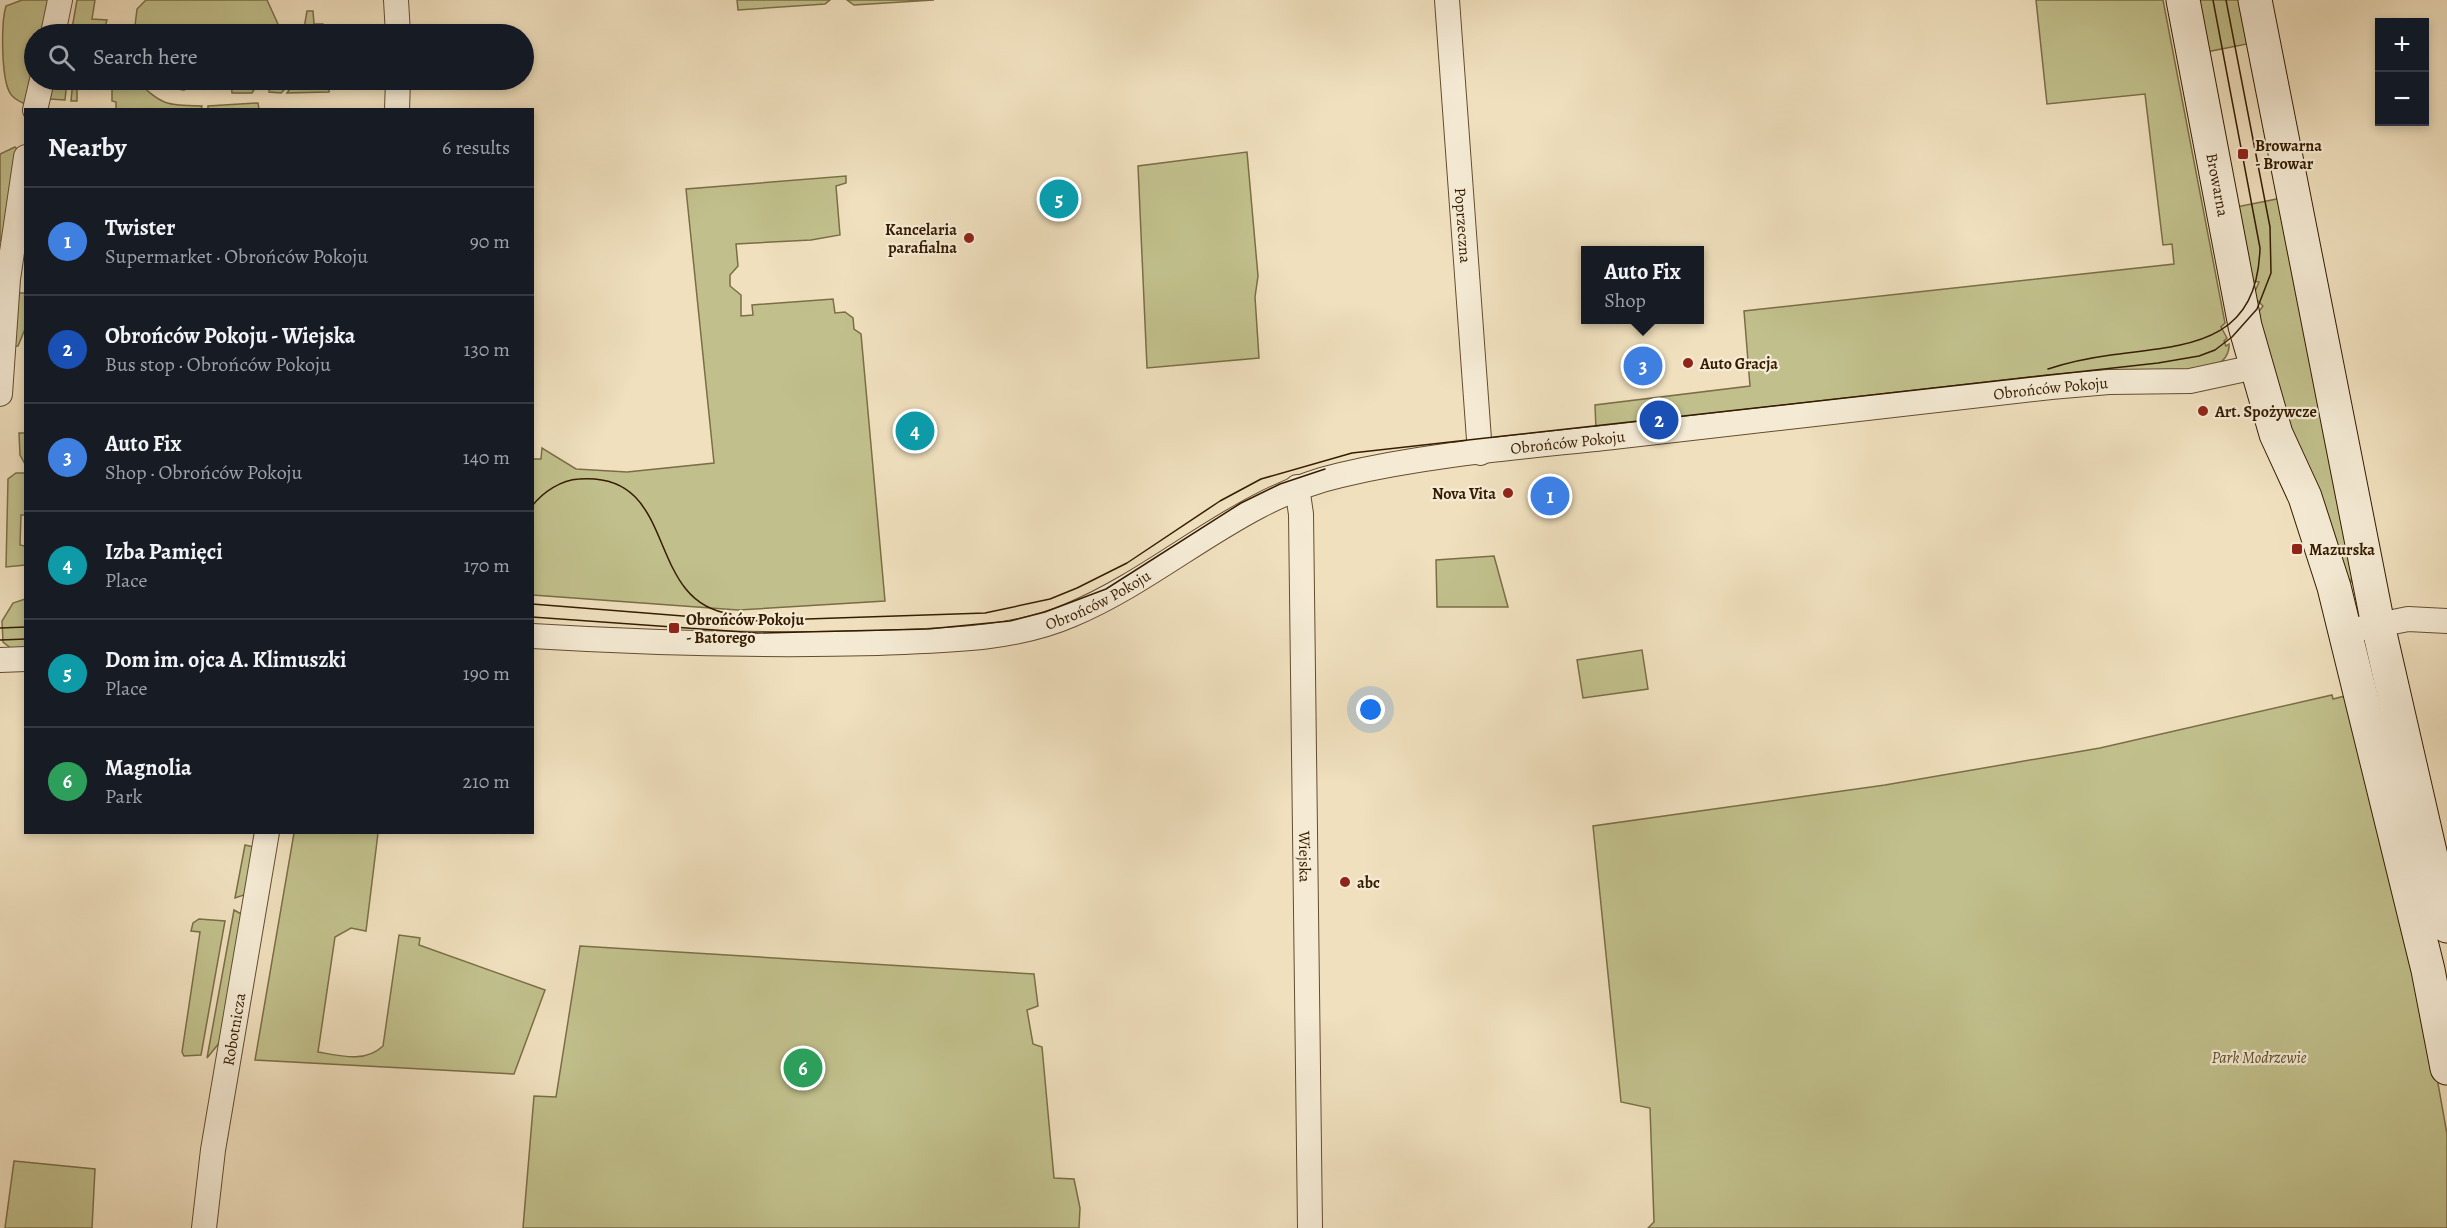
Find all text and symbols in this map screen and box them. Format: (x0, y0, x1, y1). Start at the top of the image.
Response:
map controls (2375, 18, 2429, 126)
button: + (2375, 18, 2429, 72)
search box (24, 24, 534, 90)
icon: search (45, 41, 78, 74)
text: Search here (93, 42, 198, 72)
button: − (2375, 72, 2429, 126)
text: Nearby (48, 130, 127, 165)
text: 6 results (442, 134, 510, 161)
place label: Browarna - Browar (2255, 135, 2322, 175)
marker: Browarna - Browar (2236, 147, 2250, 161)
street label: Browarna (2200, 151, 2234, 219)
pin: 5 (1040, 176, 1078, 222)
street label: Poprzeczna (1449, 187, 1476, 265)
text: Twister (105, 213, 175, 243)
place label: Kancelaria parafialna (885, 219, 957, 259)
text: 1 (64, 228, 71, 255)
text: 90 m (470, 228, 510, 255)
marker: Kancelaria parafialna (962, 231, 976, 245)
text: Supermarket · Obrońców Pokoju (105, 243, 368, 270)
popup (1581, 246, 1704, 324)
text: Auto Fix (1604, 257, 1681, 287)
text: Shop (1604, 287, 1646, 314)
text: Obrońców Pokoju - Wiejska (105, 321, 355, 351)
text: 2 (63, 336, 72, 363)
text: 130 m (464, 336, 510, 363)
pin: 3 (1624, 344, 1662, 388)
text: Bus stop · Obrońców Pokoju (105, 351, 331, 378)
place label: Auto Gracja (1699, 353, 1778, 375)
marker: Auto Gracja (1681, 356, 1695, 370)
street label: Obrońców Pokoju (1992, 372, 2109, 406)
pin: 2 (1640, 398, 1678, 442)
place label: Art. Spożywcze (2214, 401, 2317, 423)
marker: Art. Spożywcze (2196, 404, 2210, 418)
pin: 4 (896, 408, 934, 454)
street label: Obrońców Pokoju (1509, 426, 1627, 460)
text: Auto Fix (105, 429, 181, 459)
text: 3 (63, 444, 72, 471)
text: 140 m (463, 444, 510, 471)
text: Shop · Obrońców Pokoju (105, 459, 302, 486)
pin: 1 (1530, 474, 1570, 518)
place label: Nova Vita (1432, 483, 1496, 505)
marker: Nova Vita (1501, 486, 1515, 500)
text: Izba Pamięci (105, 537, 223, 567)
place label: Mazurska (2309, 539, 2375, 561)
marker: Mazurska (2290, 542, 2304, 556)
text: 4 (63, 552, 72, 579)
text: 170 m (464, 552, 510, 579)
street label: Obrońców Pokoju (1043, 565, 1155, 636)
text: Place (105, 567, 147, 594)
place label: Obrońców Pokoju - Batorego (686, 609, 804, 649)
marker: Obrońców Pokoju - Batorego (667, 621, 681, 635)
text: Dom im. ojca A. Klimuszki (105, 645, 346, 675)
text: 5 (63, 660, 72, 687)
text: 190 m (463, 660, 510, 687)
text: Place (105, 675, 147, 702)
your location (1356, 695, 1385, 724)
text: Magnolia (105, 753, 192, 783)
text: 6 (63, 768, 72, 795)
text: 210 m (462, 768, 510, 795)
text: Park (105, 783, 143, 810)
street label: Wiejska (1293, 830, 1316, 883)
place label: abc (1357, 872, 1380, 894)
marker: abc (1338, 875, 1352, 889)
street label: Robotnicza (217, 991, 252, 1068)
pin: 6 (784, 1046, 822, 1090)
park label: Park Modrzewie (2212, 1047, 2307, 1069)

